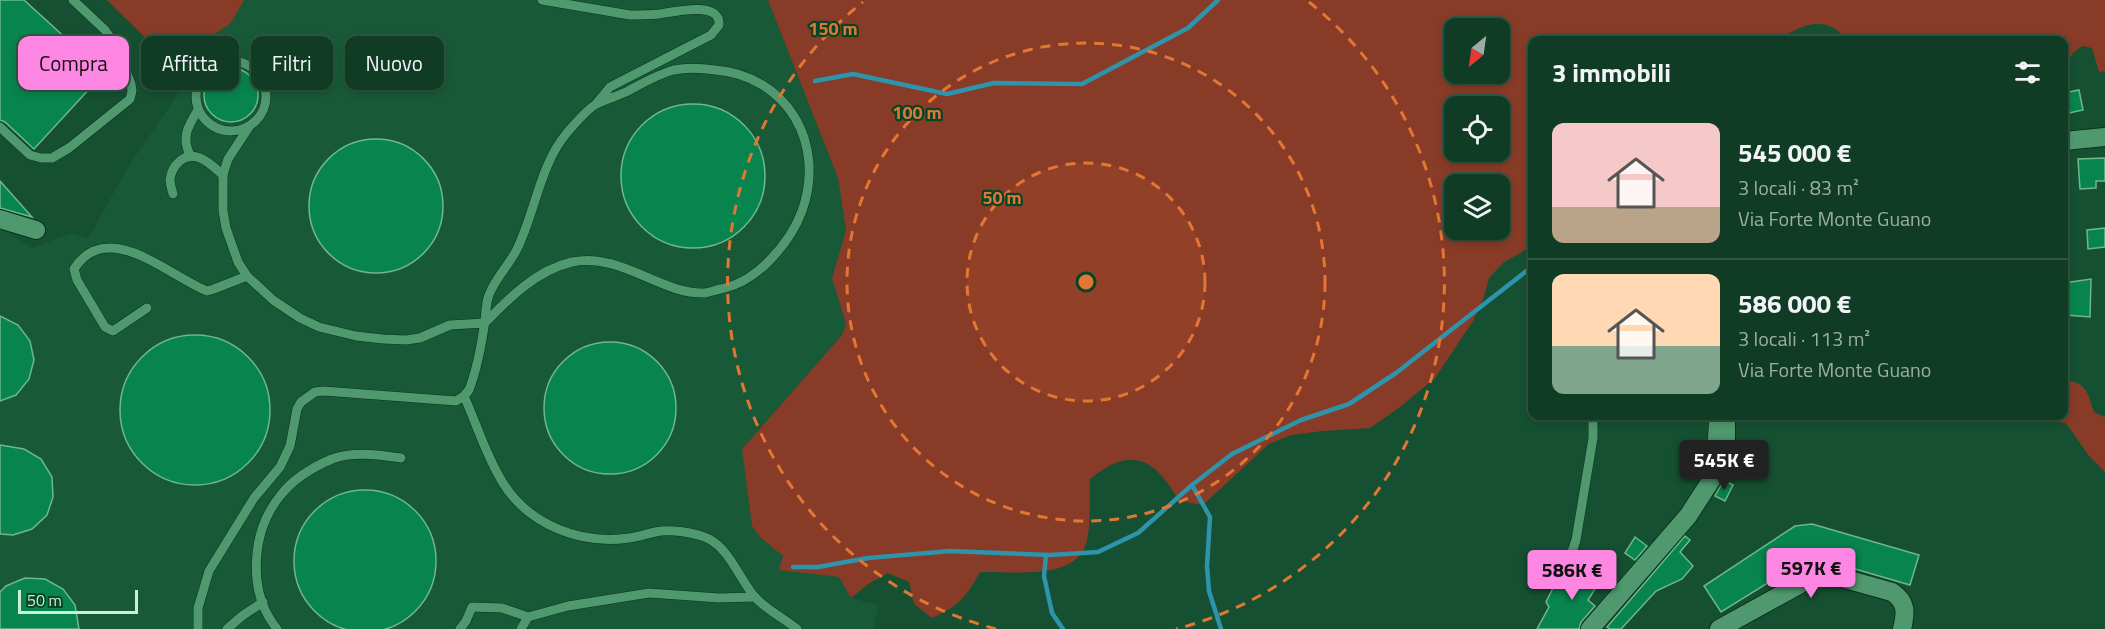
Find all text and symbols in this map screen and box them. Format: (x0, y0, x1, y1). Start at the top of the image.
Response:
text: 150 m (808, 15, 858, 42)
north arrow (1444, 18, 1510, 84)
map controls (1444, 18, 1510, 240)
chip: Compra (18, 36, 129, 90)
chip: Affitta (141, 36, 239, 90)
chip: Filtri (251, 36, 333, 90)
chip: Nuovo (345, 36, 444, 90)
text: 3 immobili (1552, 53, 1671, 92)
icon: filters (2011, 56, 2044, 89)
button: locate (1444, 96, 1510, 162)
text: 100 m (892, 99, 942, 126)
text: 545 000 € (1738, 133, 1851, 172)
icon: home (1600, 147, 1672, 219)
text: 3 locali · 83 m² (1738, 172, 1859, 203)
button: layers (1444, 174, 1510, 240)
text: 50 m (982, 184, 1022, 211)
text: Via Forte Monte Guano (1738, 203, 1931, 234)
centre of rings (1076, 272, 1096, 292)
text: 586 000 € (1738, 284, 1851, 323)
icon: home (1600, 298, 1672, 370)
text: 3 locali · 113 m² (1738, 323, 1870, 354)
text: Via Forte Monte Guano (1738, 354, 1931, 385)
pin: 545K € (1675, 440, 1773, 491)
text: 545K € (1693, 444, 1755, 475)
pin: 597K € (1762, 548, 1860, 599)
pin: 586K € (1523, 550, 1621, 601)
text: 597K € (1780, 552, 1842, 583)
text: 586K € (1541, 554, 1603, 585)
scale bar (18, 587, 138, 614)
text: 50 m (27, 588, 62, 612)

